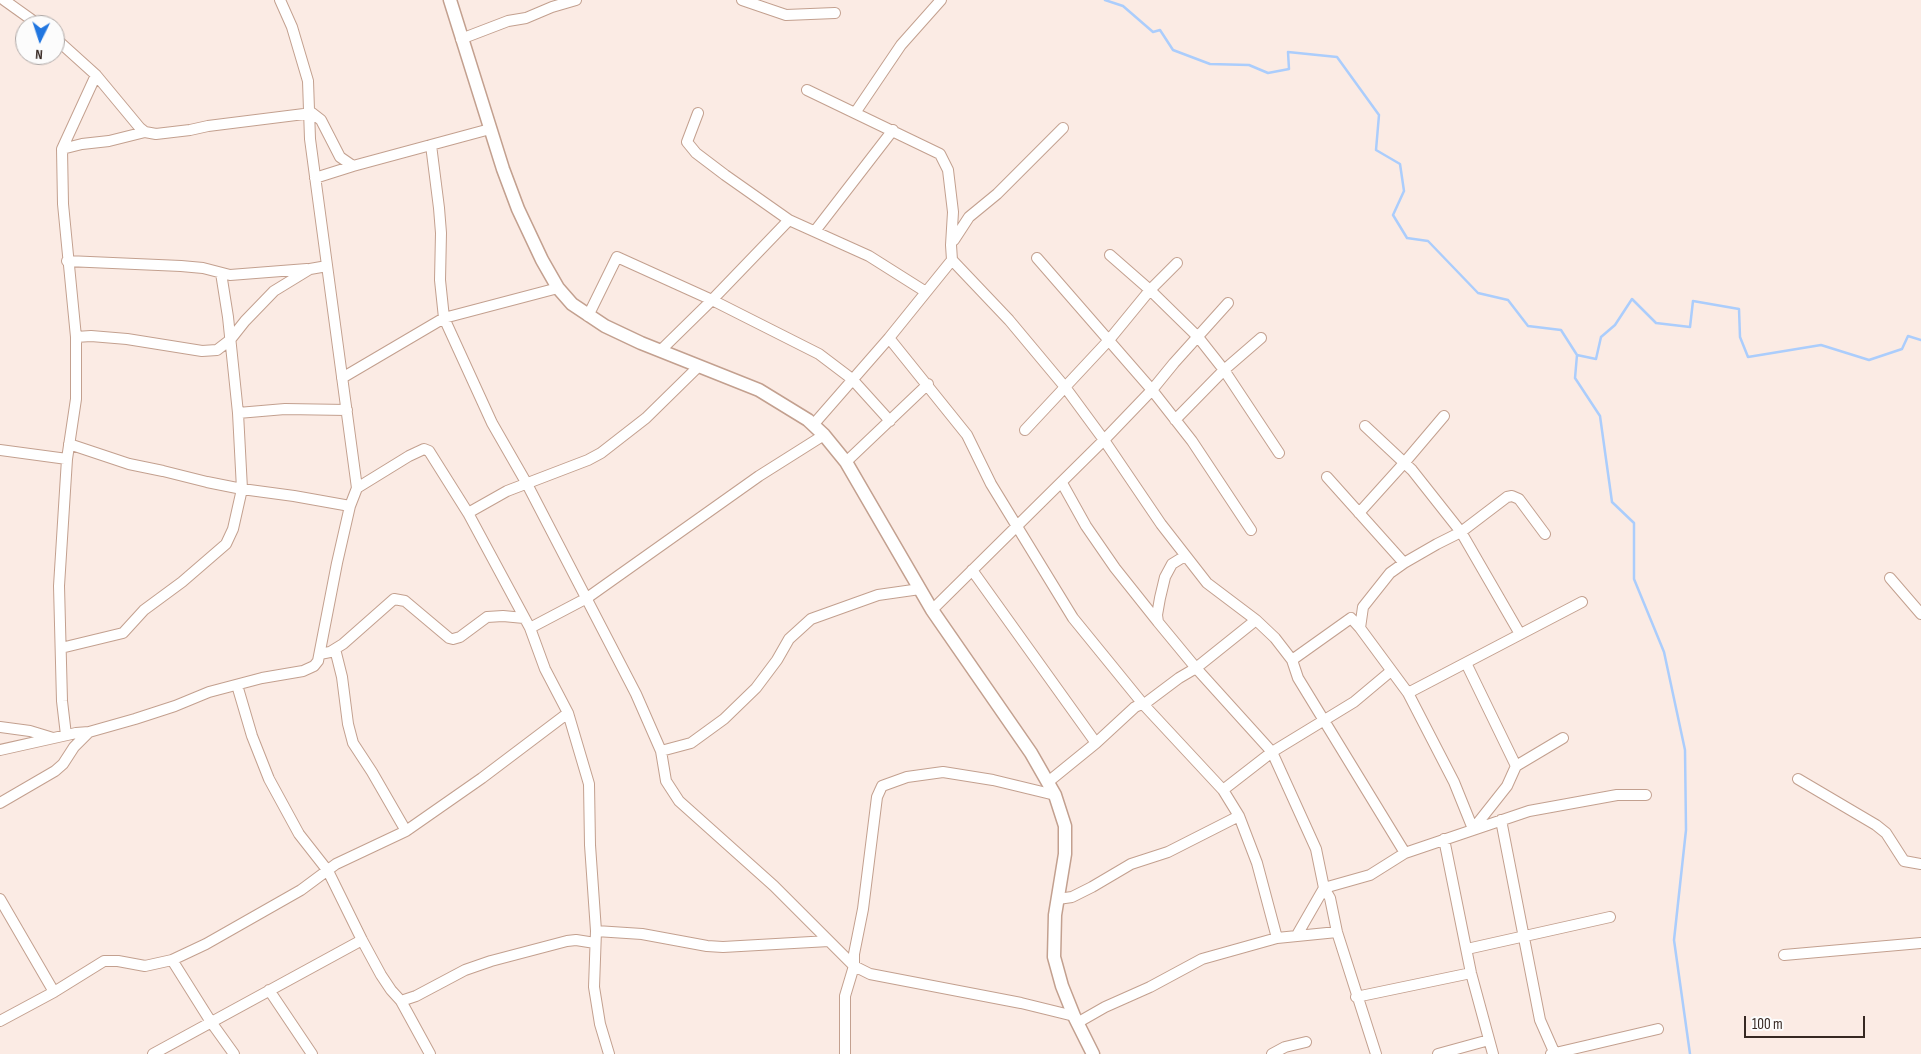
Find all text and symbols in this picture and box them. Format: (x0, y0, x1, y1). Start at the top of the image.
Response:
north arrow (15, 15, 65, 65)
text: N (35, 46, 43, 63)
scale bar (1746, 1006, 1867, 1038)
text: 100 m (1752, 1015, 1783, 1034)

